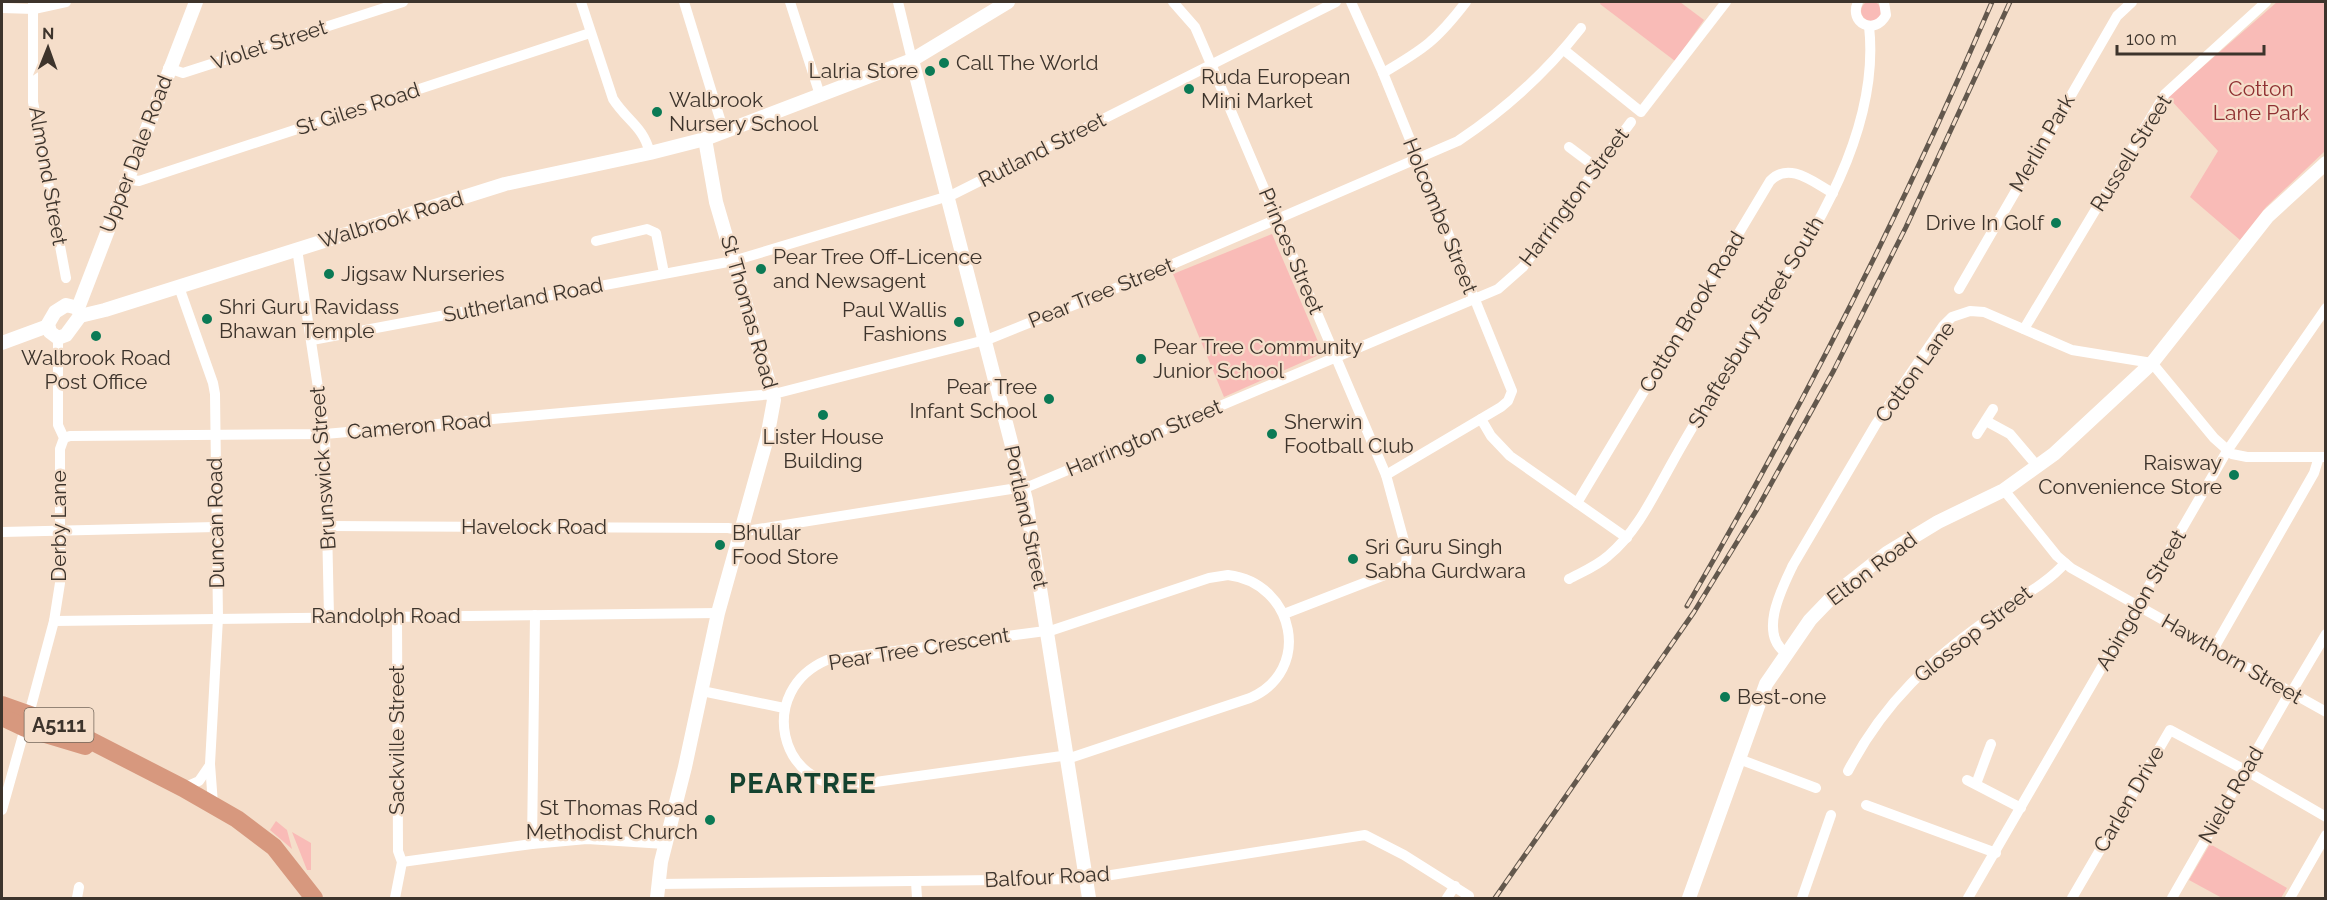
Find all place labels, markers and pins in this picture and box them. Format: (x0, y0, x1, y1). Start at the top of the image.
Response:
place label: Call The World (956, 50, 1099, 75)
marker: Call The World (937, 56, 951, 70)
place label: Lalria Store (809, 58, 918, 83)
marker: Lalria Store (923, 64, 937, 78)
place label: Ruda European Mini Market (1201, 64, 1350, 113)
marker: Ruda European Mini Market (1182, 82, 1196, 96)
place label: Walbrook Nursery School (669, 87, 819, 136)
marker: Walbrook Nursery School (650, 105, 664, 119)
place label: Drive In Golf (1926, 210, 2045, 235)
marker: Drive In Golf (2049, 216, 2063, 230)
place label: Pear Tree Off-Licence and Newsagent (773, 244, 982, 293)
place label: Jigsaw Nurseries (341, 261, 505, 286)
marker: Pear Tree Off-Licence and Newsagent (754, 262, 768, 276)
marker: Jigsaw Nurseries (322, 267, 336, 281)
place label: Shri Guru Ravidass Bhawan Temple (219, 294, 399, 343)
place label: Paul Wallis Fashions (842, 297, 947, 346)
marker: Shri Guru Ravidass Bhawan Temple (200, 312, 214, 326)
marker: Paul Wallis Fashions (952, 315, 966, 329)
marker: Walbrook Road Post Office (89, 329, 103, 343)
place label: Pear Tree Community Junior School (1153, 334, 1362, 383)
place label: Walbrook Road Post Office (21, 345, 171, 394)
marker: Pear Tree Community Junior School (1134, 352, 1148, 366)
place label: Pear Tree Infant School (910, 374, 1037, 423)
marker: Pear Tree Infant School (1042, 392, 1056, 406)
marker: Lister House Building (816, 408, 830, 422)
place label: Sherwin Football Club (1284, 409, 1414, 458)
place label: Lister House Building (762, 424, 884, 473)
marker: Sherwin Football Club (1265, 427, 1279, 441)
place label: Raisway Convenience Store (2038, 450, 2222, 499)
marker: Raisway Convenience Store (2227, 468, 2241, 482)
place label: Bhullar Food Store (732, 520, 838, 569)
place label: Sri Guru Singh Sabha Gurdwara (1365, 534, 1526, 583)
marker: Bhullar Food Store (713, 538, 727, 552)
marker: Sri Guru Singh Sabha Gurdwara (1346, 552, 1360, 566)
place label: Best-one (1737, 684, 1826, 709)
marker: Best-one (1718, 690, 1732, 704)
place label: St Thomas Road Methodist Church (526, 795, 698, 844)
marker: St Thomas Road Methodist Church (703, 813, 717, 827)

